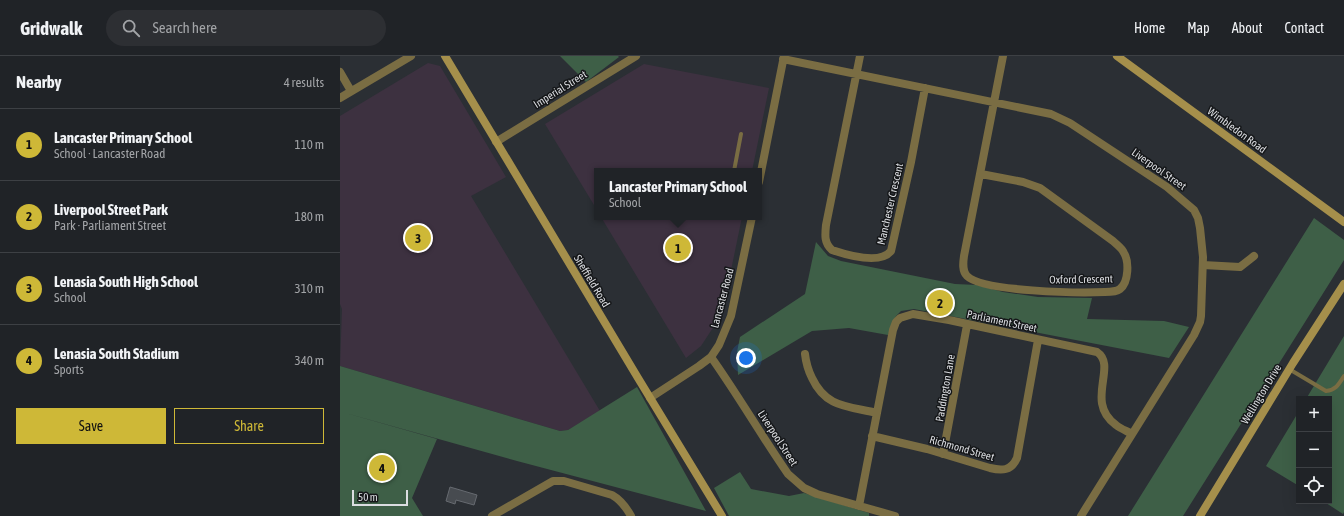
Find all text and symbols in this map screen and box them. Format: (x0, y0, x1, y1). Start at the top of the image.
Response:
search box (106, 10, 386, 46)
text: Gridwalk (20, 17, 82, 39)
icon: search (120, 17, 142, 39)
text: Search here (152, 19, 217, 36)
text: Home (1134, 20, 1165, 36)
text: Map (1187, 20, 1210, 36)
text: About (1232, 20, 1263, 36)
text: Contact (1285, 20, 1324, 36)
street label: Imperial Street (531, 68, 589, 110)
text: Nearby (16, 72, 62, 92)
text: 4 results (284, 75, 324, 90)
street label: Wimbledon Road (1205, 105, 1269, 155)
text: Lancaster Primary School (54, 129, 192, 146)
text: 1 (26, 137, 32, 152)
text: 110 m (295, 137, 324, 152)
text: School · Lancaster Road (54, 146, 165, 161)
street label: Liverpool Street (1130, 146, 1188, 192)
street label: Manchester Crescent (875, 162, 905, 246)
popup (594, 168, 762, 220)
text: Lancaster Primary School (609, 178, 747, 195)
text: School (609, 195, 641, 210)
text: Liverpool Street Park (54, 201, 168, 218)
text: 2 (26, 209, 32, 224)
text: 180 m (295, 209, 324, 224)
text: Park · Parliament Street (54, 218, 166, 233)
pin: 3 (405, 223, 431, 253)
pin: 1 (665, 233, 691, 263)
street label: Sheffield Road (572, 253, 612, 309)
street label: Lancaster Road (708, 267, 736, 329)
street label: Oxford Crescent (1049, 272, 1113, 286)
text: Lenasia South High School (54, 273, 198, 290)
text: 3 (26, 281, 32, 296)
text: 310 m (295, 281, 324, 296)
pin: 2 (927, 288, 953, 318)
text: School (54, 290, 86, 305)
street label: Parliament Street (966, 308, 1038, 334)
text: Lenasia South Stadium (54, 345, 179, 362)
your location (736, 348, 756, 368)
text: 4 (26, 353, 32, 368)
text: 340 m (295, 353, 324, 368)
street label: Paddington Lane (933, 353, 957, 423)
text: Sports (54, 362, 84, 377)
street label: Wellington Drive (1238, 362, 1284, 426)
map controls (1296, 396, 1332, 504)
button: + (1296, 396, 1332, 432)
button: Save (16, 408, 166, 444)
button: Share (174, 408, 324, 444)
street label: Liverpool Street (756, 408, 800, 468)
button: − (1296, 432, 1332, 468)
street label: Richmond Street (928, 433, 996, 463)
pin: 4 (369, 453, 395, 483)
button: locate (1296, 468, 1332, 504)
scale bar (352, 488, 408, 507)
text: 50 m (358, 491, 378, 503)

